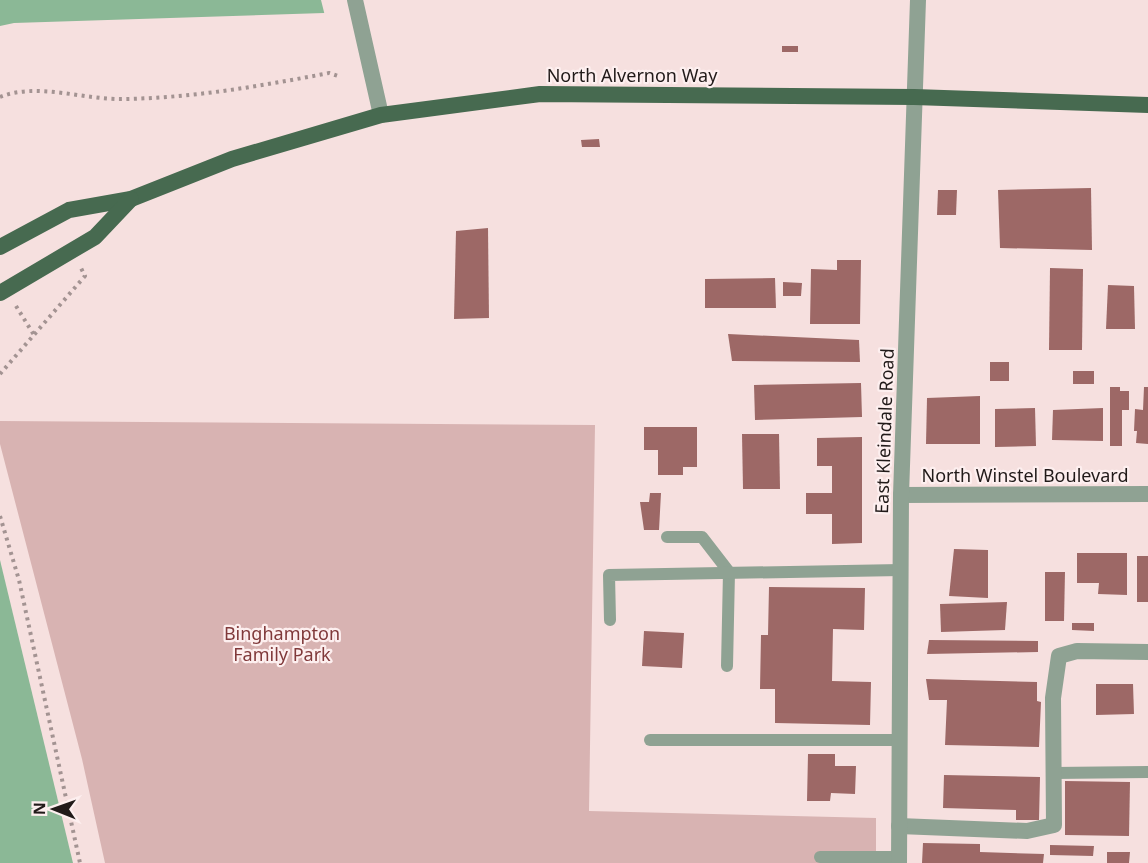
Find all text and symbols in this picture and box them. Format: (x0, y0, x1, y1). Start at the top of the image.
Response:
street label: North Alvernon Way (547, 63, 718, 87)
street label: East Kleindale Road (869, 348, 899, 514)
street label: North Winstel Boulevard (922, 463, 1128, 487)
park label: Binghampton Family Park (224, 621, 340, 666)
north arrow (24, 779, 84, 839)
text: N (28, 802, 50, 815)

